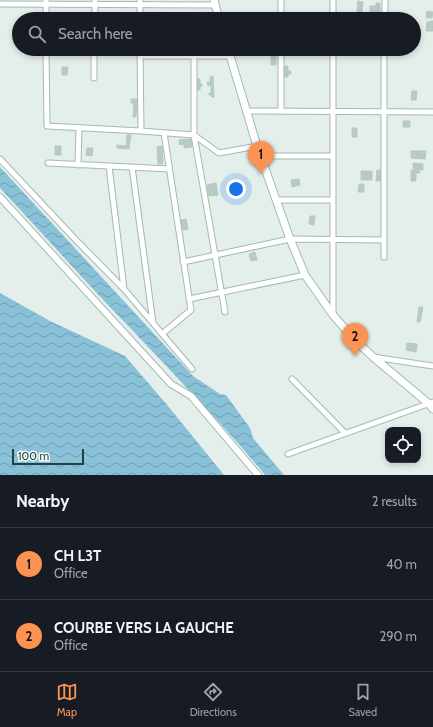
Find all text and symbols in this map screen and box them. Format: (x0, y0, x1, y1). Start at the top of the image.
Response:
search box (12, 12, 421, 56)
icon: search (26, 23, 48, 45)
text: Search here (58, 25, 133, 43)
pin: 1 (248, 141, 274, 174)
your location (226, 179, 246, 199)
pin: 2 (342, 323, 368, 356)
map controls (385, 427, 421, 463)
button: locate (385, 427, 421, 463)
scale bar (12, 447, 84, 466)
text: 100 m (18, 449, 49, 463)
text: Nearby (16, 491, 69, 511)
text: 2 results (372, 493, 417, 509)
text: CH L3T (54, 547, 101, 565)
text: 1 (27, 556, 31, 572)
text: 40 m (386, 556, 417, 572)
text: Office (54, 565, 88, 581)
text: COURBE VERS LA GAUCHE (54, 619, 234, 637)
text: 2 (26, 628, 32, 644)
text: 290 m (379, 628, 417, 644)
text: Office (54, 637, 88, 653)
tab: Map (56, 681, 78, 719)
tab: Directions (190, 681, 237, 719)
tab: Saved (349, 681, 377, 719)

